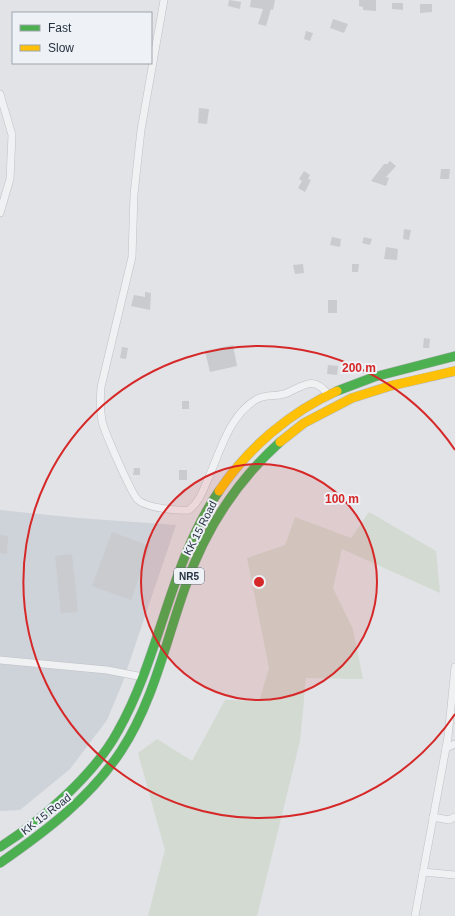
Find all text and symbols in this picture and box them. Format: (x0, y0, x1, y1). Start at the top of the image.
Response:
legend (12, 12, 152, 64)
text: Fast (48, 21, 72, 35)
text: Slow (48, 41, 74, 55)
text: 200 m (342, 361, 376, 375)
text: 100 m (325, 492, 359, 506)
street label: KK 15 Road (181, 499, 219, 557)
road number: NR5 (174, 568, 204, 584)
centre of rings (252, 575, 266, 589)
street label: KK 15 Road (19, 791, 73, 837)

